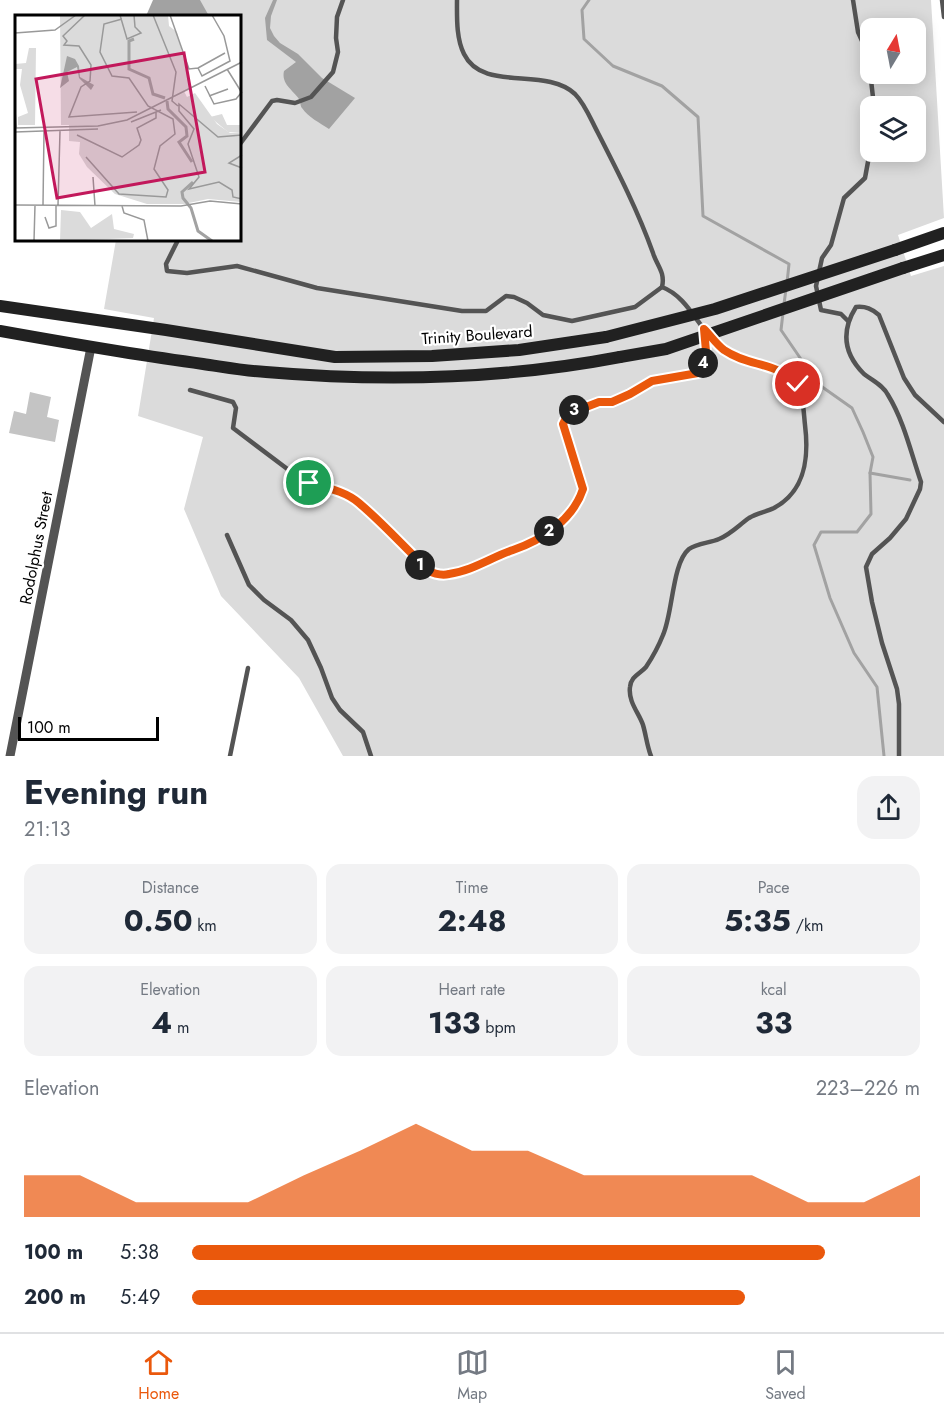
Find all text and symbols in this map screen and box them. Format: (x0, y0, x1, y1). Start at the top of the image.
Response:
inset map (15, 15, 242, 242)
north arrow (860, 18, 926, 84)
map controls (860, 18, 926, 162)
button: layers (860, 96, 926, 162)
street label: Trinity Boulevard (421, 320, 533, 350)
pin: 4 (688, 348, 718, 378)
text: 4 (697, 351, 709, 374)
pin (772, 358, 823, 409)
icon: check (781, 367, 814, 400)
pin: 3 (559, 395, 589, 425)
text: 3 (569, 398, 579, 421)
pin (283, 457, 334, 508)
icon: arrive (292, 466, 325, 499)
street label: Rodolphus Street (14, 489, 58, 606)
pin: 2 (534, 516, 564, 546)
text: 2 (544, 519, 554, 542)
pin: 1 (405, 550, 435, 580)
text: 1 (416, 553, 424, 576)
scale bar (18, 714, 159, 742)
text: 100 m (27, 716, 71, 739)
text: Evening run (24, 769, 208, 816)
button: share (857, 776, 920, 839)
text: 21:13 (24, 815, 70, 844)
text: Distance (142, 876, 199, 899)
text: Time (456, 876, 488, 899)
text: Pace (758, 876, 790, 899)
text: 0.50 (124, 899, 193, 942)
text: 2:48 (437, 899, 507, 942)
text: 5:35 (724, 899, 791, 942)
text: km (193, 914, 217, 937)
text: /km (791, 914, 823, 937)
text: Elevation (140, 978, 201, 1001)
text: Heart rate (439, 978, 505, 1001)
text: kcal (761, 978, 787, 1001)
text: 4 (151, 1001, 172, 1044)
text: 133 (428, 1001, 480, 1044)
text: 33 (755, 1001, 792, 1044)
text: m (172, 1016, 189, 1039)
text: bpm (480, 1016, 516, 1039)
text: Elevation (24, 1074, 99, 1103)
text: 223–226 m (816, 1074, 920, 1103)
text: 100 m (24, 1238, 83, 1267)
text: 5:38 (120, 1238, 159, 1267)
text: 200 m (24, 1283, 86, 1312)
text: 5:49 (120, 1283, 160, 1312)
tab: Home (138, 1346, 179, 1405)
tab: Map (456, 1346, 489, 1405)
tab: Saved (765, 1346, 806, 1405)

